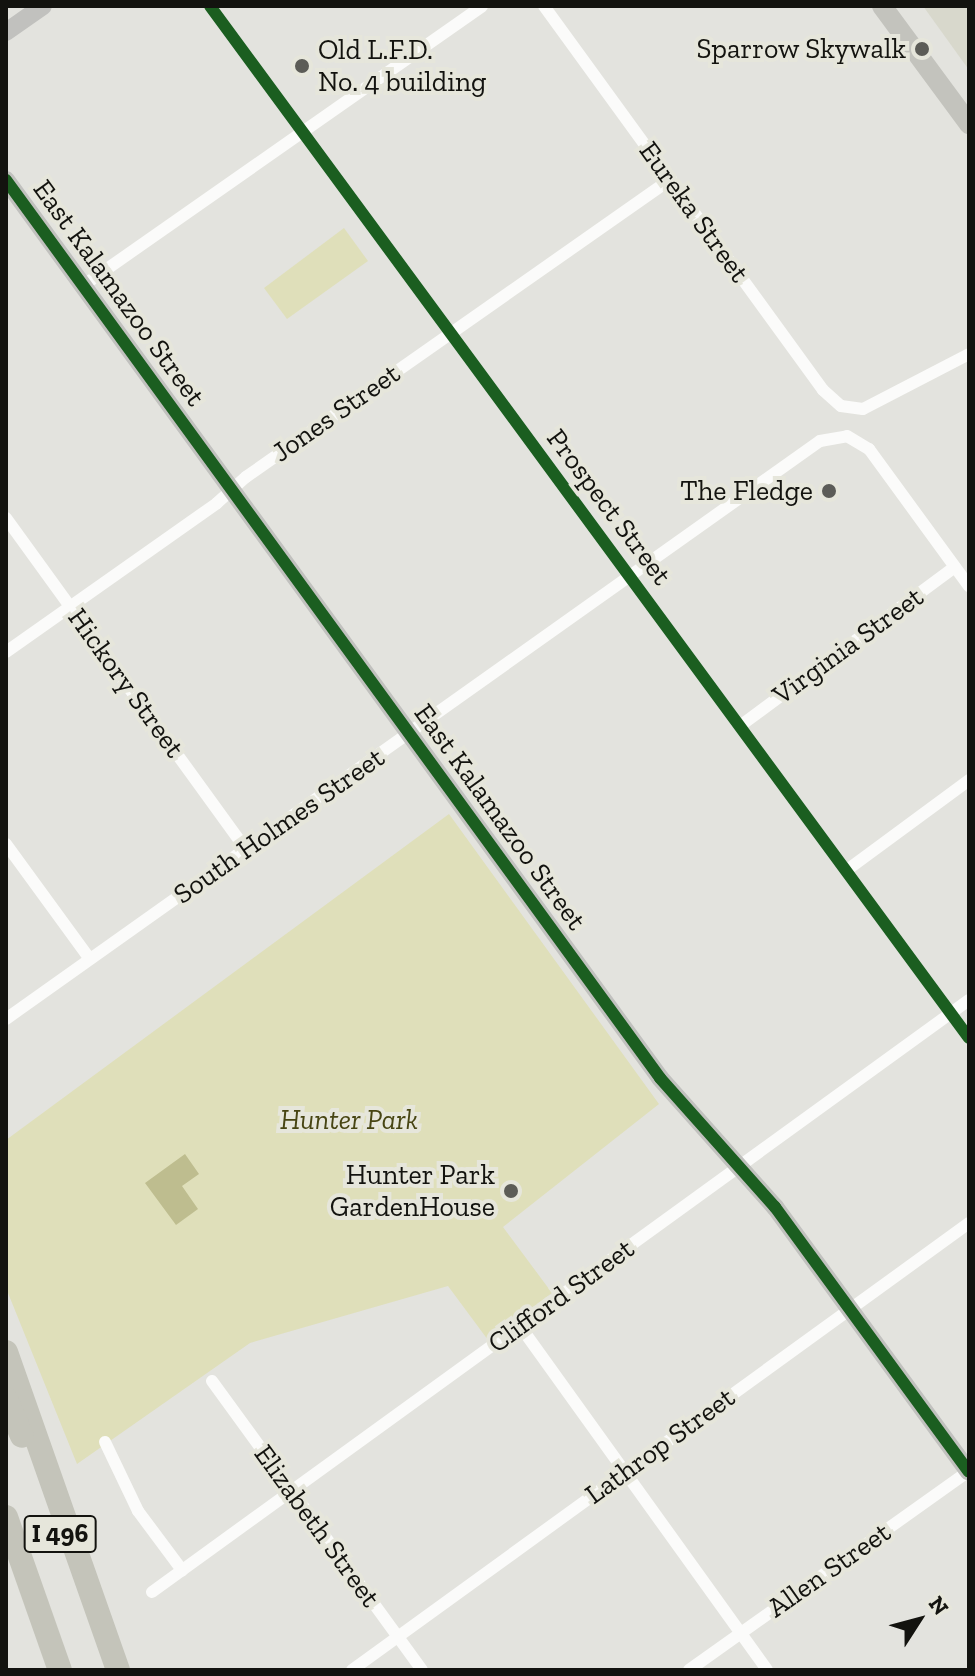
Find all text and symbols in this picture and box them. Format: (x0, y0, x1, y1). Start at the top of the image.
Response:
place label: Sparrow Skywalk (696, 32, 906, 66)
place label: Old L.F.D. No. 4 building (318, 33, 486, 99)
marker: Sparrow Skywalk (913, 40, 931, 58)
marker: Old L.F.D. No. 4 building (293, 57, 311, 75)
street label: Eureka Street (632, 135, 756, 289)
street label: East Kalamazoo Street (26, 173, 212, 413)
street label: Jones Street (266, 357, 406, 469)
street label: Prospect Street (539, 422, 679, 592)
place label: The Fledge (680, 474, 813, 508)
marker: The Fledge (820, 482, 838, 500)
street label: Virginia Street (766, 580, 930, 712)
street label: Hickory Street (61, 602, 191, 764)
street label: East Kalamazoo Street (407, 697, 593, 937)
street label: South Holmes Street (167, 741, 391, 911)
park label: Hunter Park (280, 1103, 418, 1137)
place label: Hunter Park GardenHouse (330, 1158, 495, 1224)
marker: Hunter Park GardenHouse (502, 1182, 520, 1200)
street label: Clifford Street (482, 1232, 640, 1360)
street label: Lathrop Street (579, 1381, 741, 1511)
street label: Elizabeth Street (247, 1438, 387, 1614)
road number: I 496 (22, 1512, 98, 1556)
street label: Allen Street (761, 1515, 897, 1625)
north arrow (879, 1580, 959, 1660)
text: N (923, 1591, 955, 1620)

